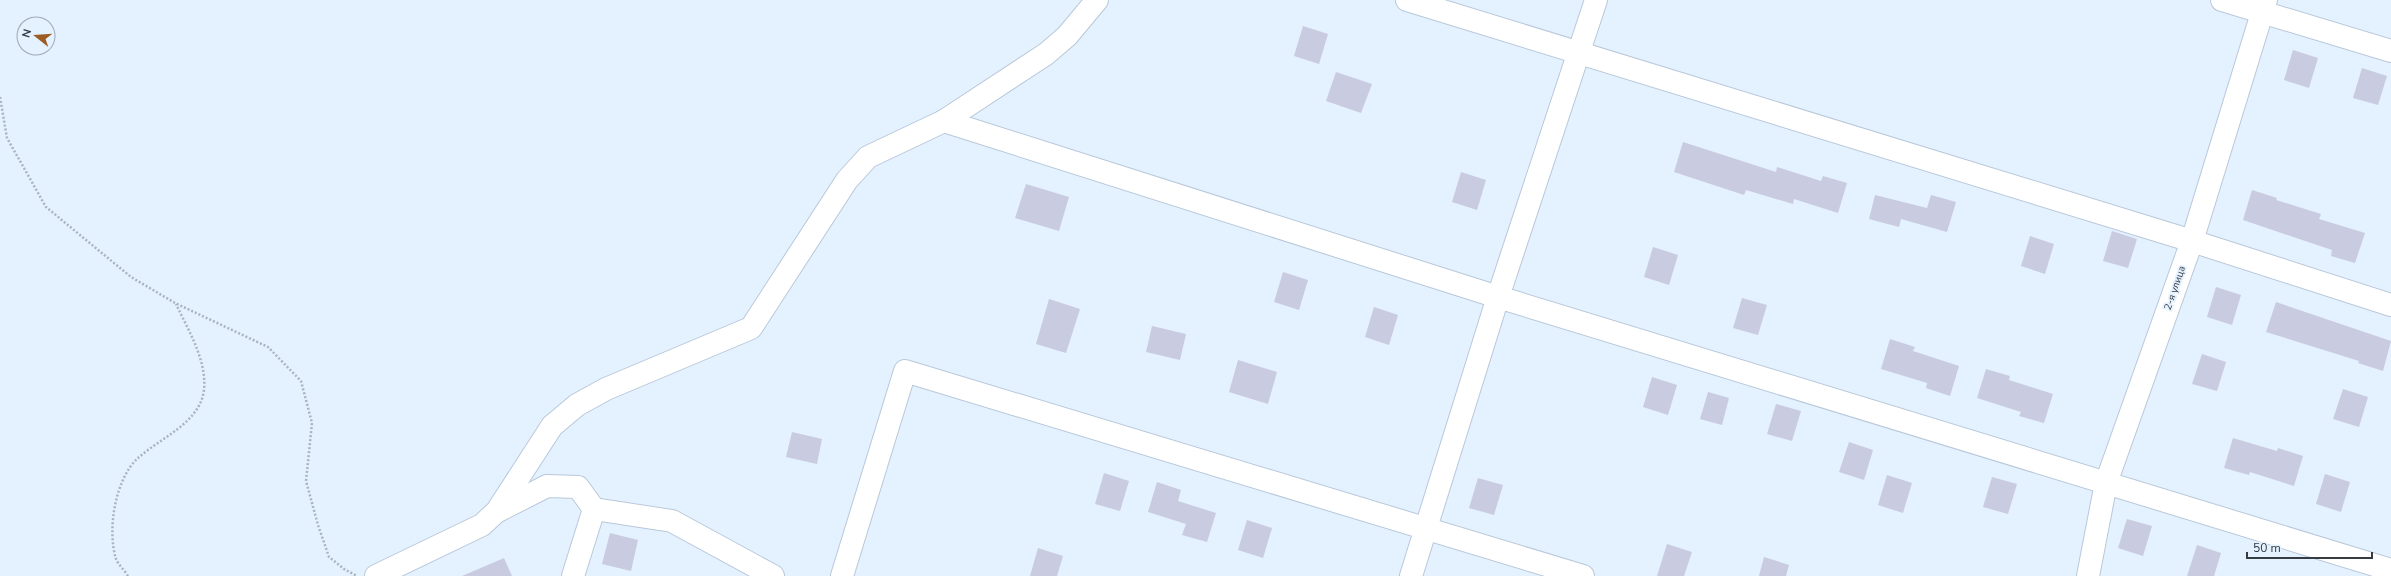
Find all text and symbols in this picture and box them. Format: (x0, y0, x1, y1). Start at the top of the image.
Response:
north arrow (16, 16, 56, 56)
text: N (19, 27, 35, 39)
street label: 2-я улица (2161, 264, 2189, 312)
scale bar (2247, 534, 2372, 560)
text: 50 m (2253, 540, 2281, 556)

